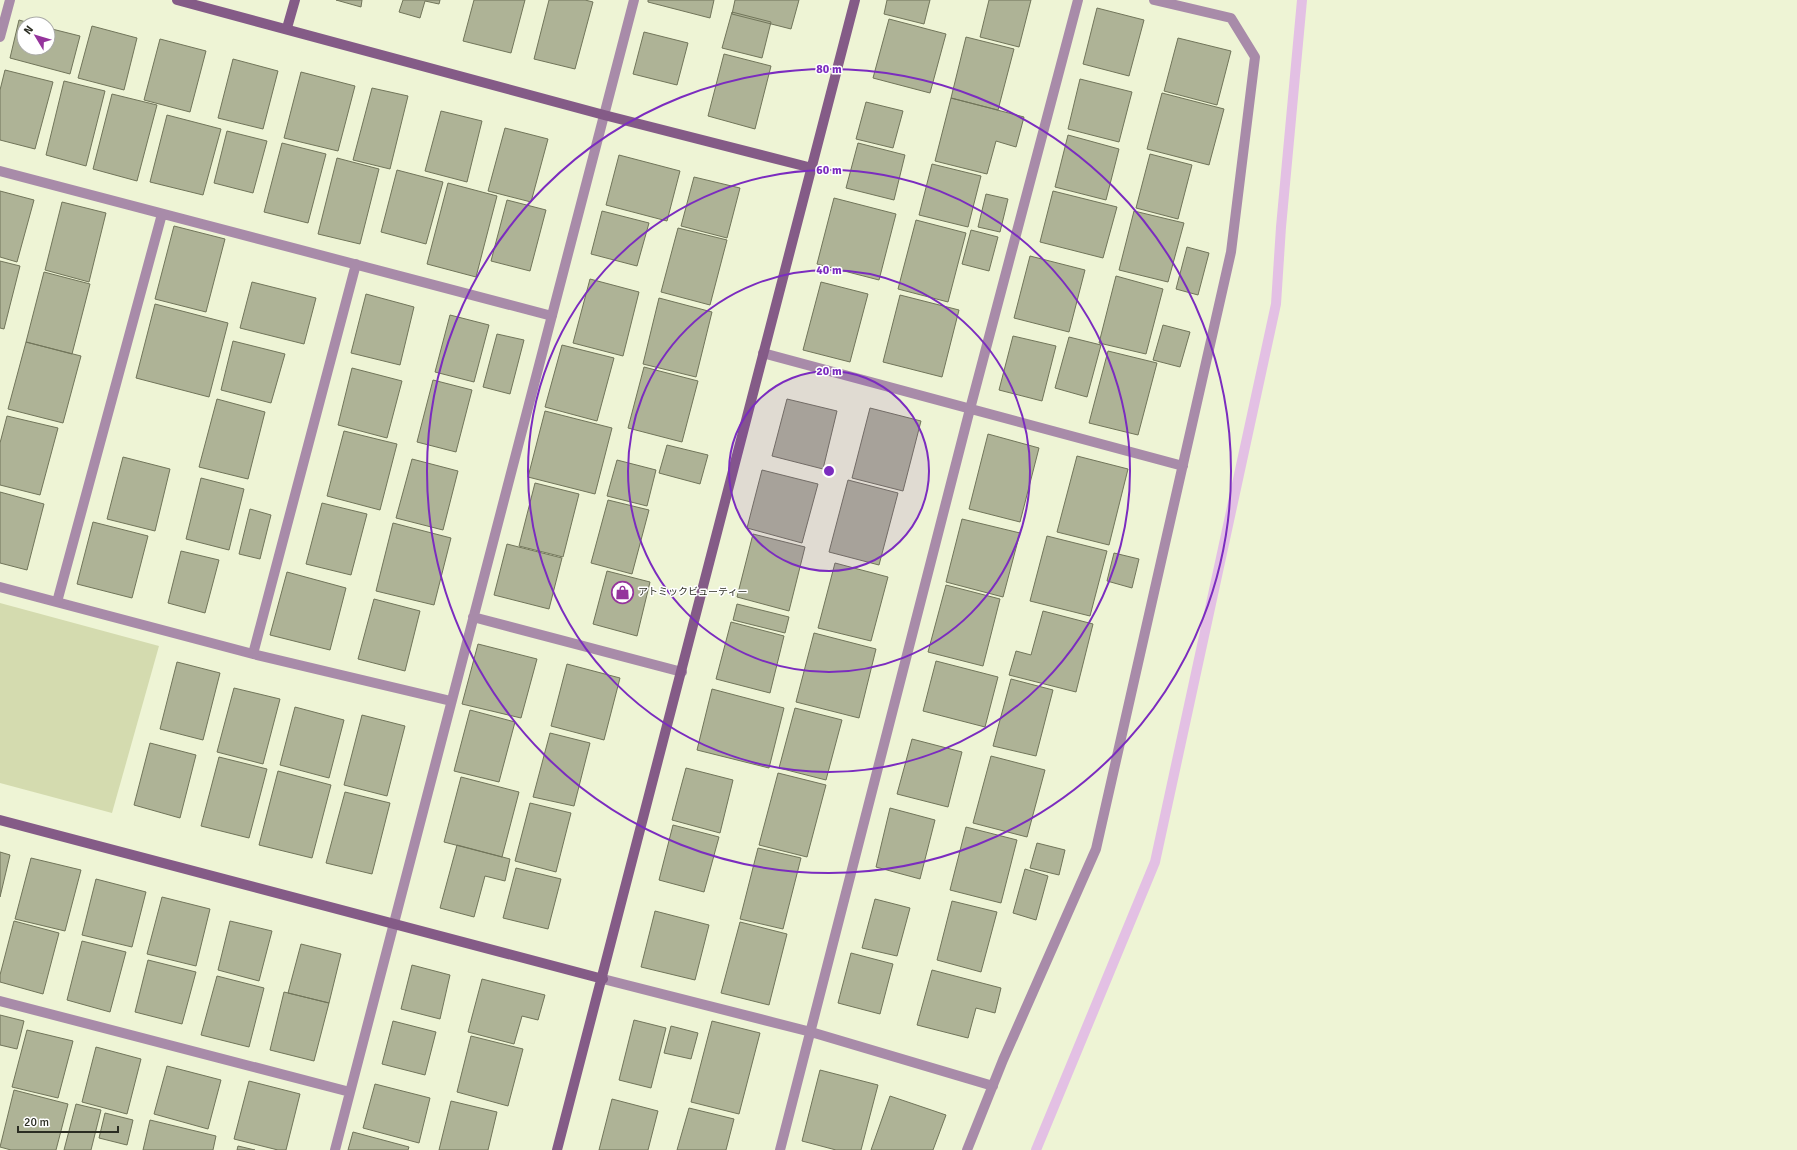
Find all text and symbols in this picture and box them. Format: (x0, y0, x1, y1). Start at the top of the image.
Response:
north arrow (16, 16, 56, 56)
text: N (21, 23, 36, 37)
text: 80 m (816, 62, 842, 77)
text: 60 m (816, 163, 842, 178)
text: 40 m (816, 263, 842, 278)
text: 20 m (816, 364, 842, 379)
centre of rings (822, 464, 836, 478)
shop icon: アトミックビューティー (610, 579, 636, 605)
place label: アトミックビューティー (638, 586, 747, 598)
scale bar (18, 1108, 118, 1134)
text: 20 m (24, 1115, 49, 1130)

